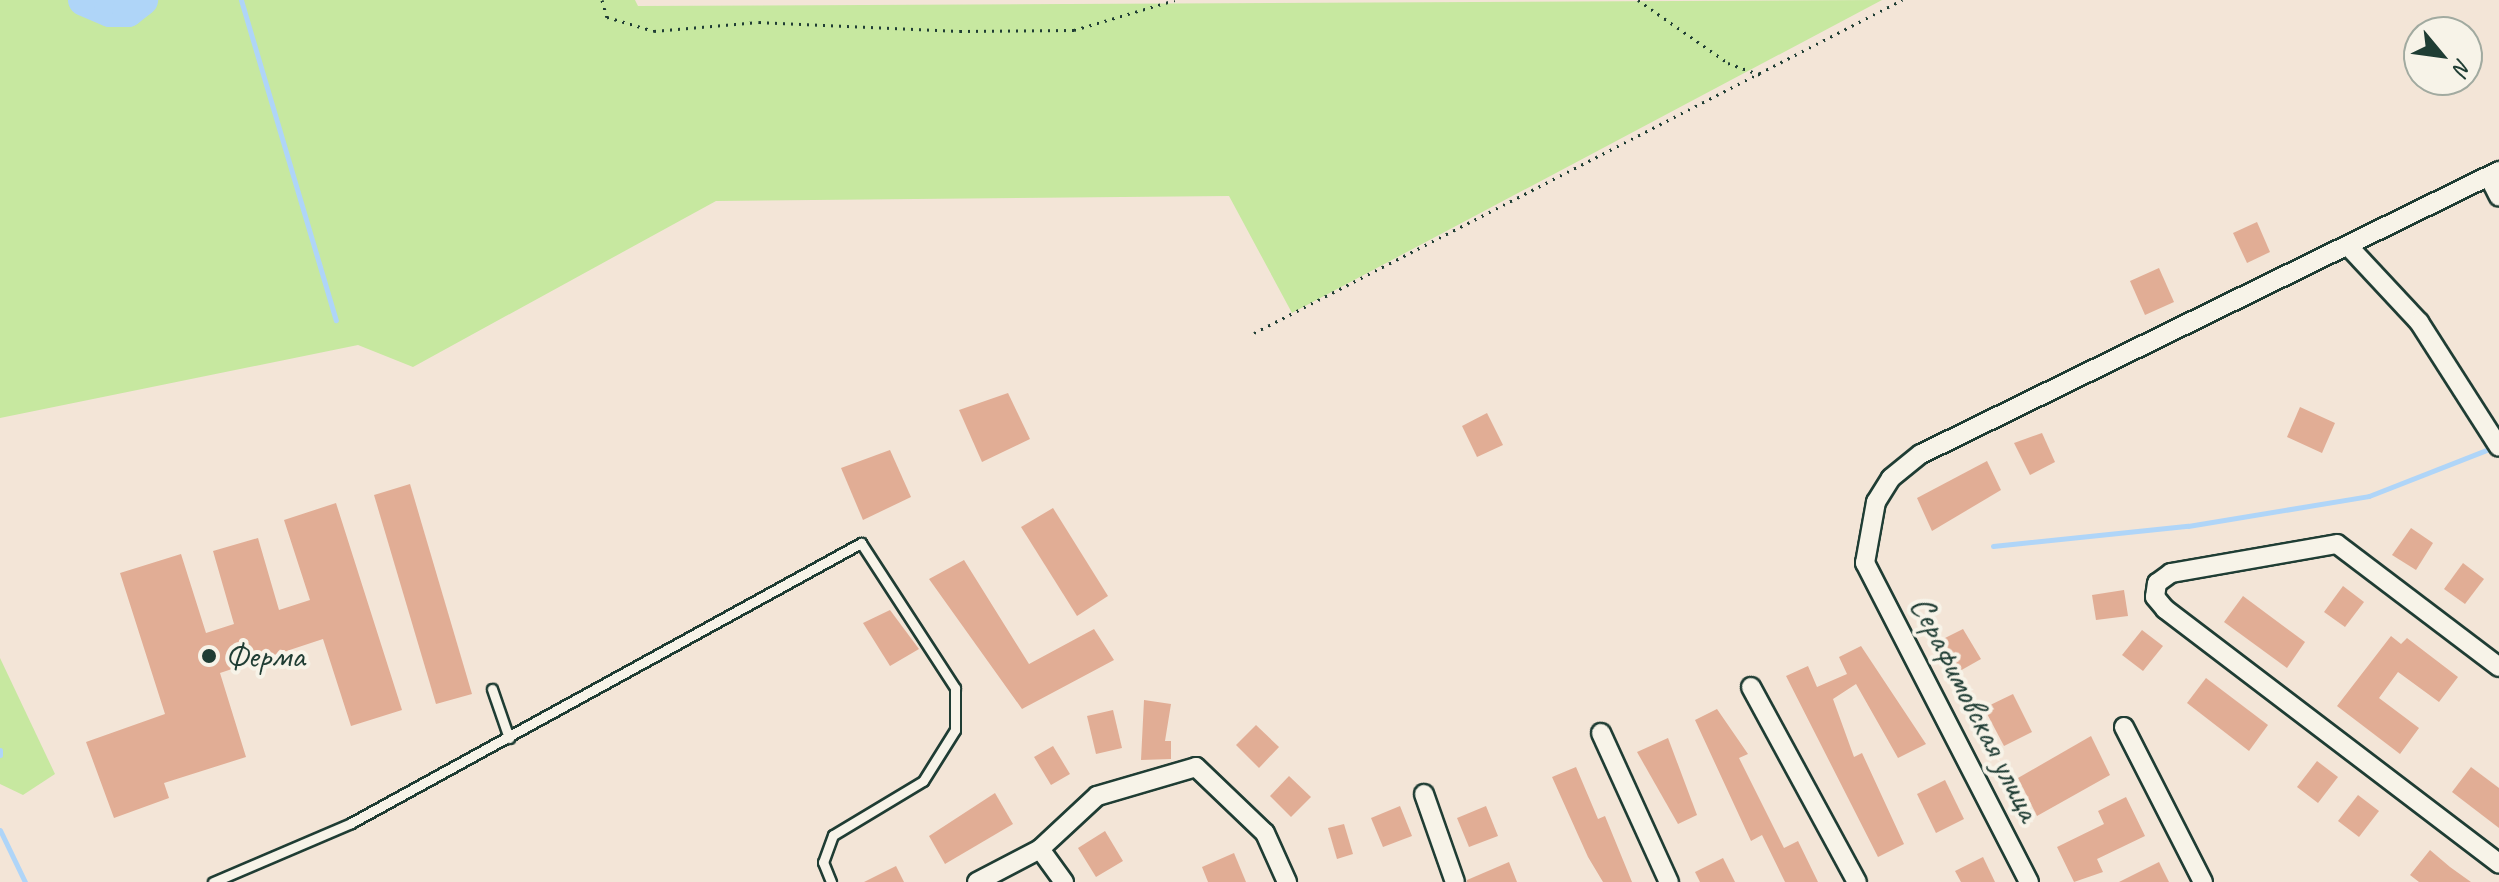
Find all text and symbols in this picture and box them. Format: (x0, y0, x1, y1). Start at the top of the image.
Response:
north arrow (2403, 16, 2483, 96)
text: N (2447, 54, 2478, 79)
street label: Серафимовская улица (1902, 589, 2050, 827)
place label: Ферма (225, 636, 305, 676)
marker: Ферма (200, 647, 218, 665)

